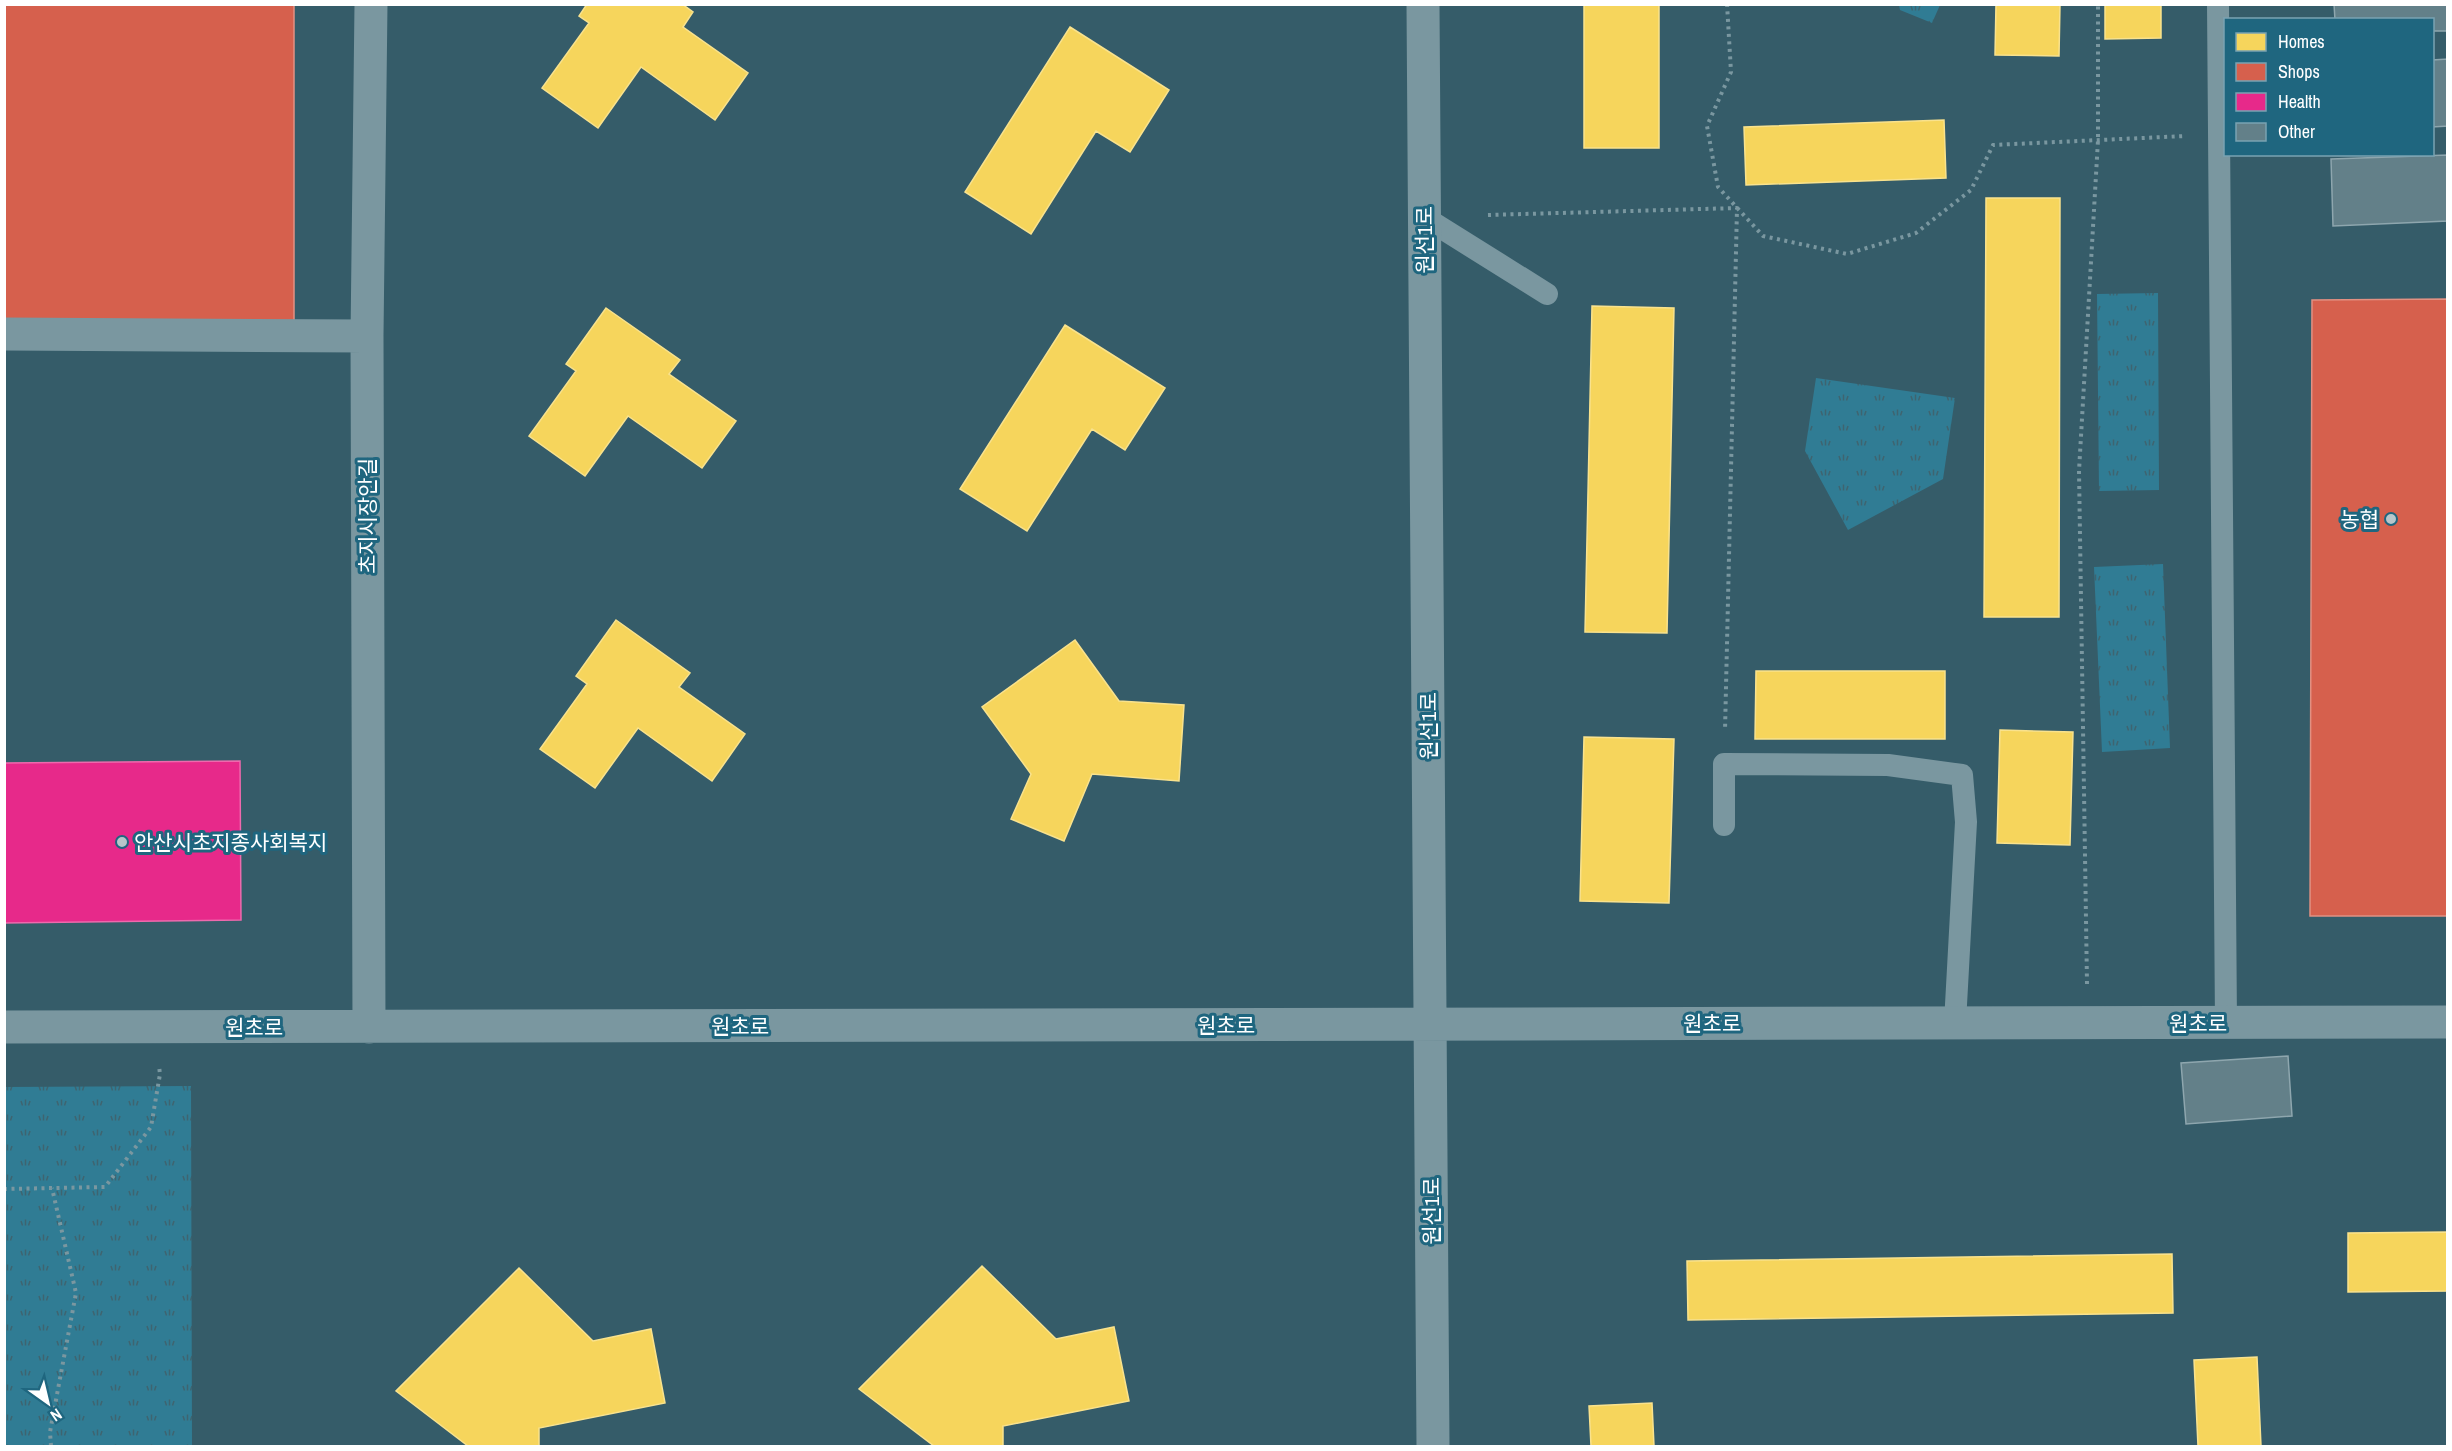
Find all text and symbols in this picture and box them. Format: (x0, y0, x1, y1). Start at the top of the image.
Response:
legend (2224, 18, 2434, 156)
text: Homes (2278, 29, 2325, 54)
text: Shops (2278, 59, 2320, 84)
text: Health (2278, 89, 2321, 114)
text: Other (2278, 119, 2315, 144)
street label: 원선1로 (1410, 206, 1439, 274)
street label: 초지시장안길 (353, 458, 382, 574)
place label: 농협 (2340, 505, 2379, 534)
marker: 농협 (2384, 512, 2398, 526)
street label: 원선1로 (1414, 692, 1443, 760)
place label: 안산시초지종사회복지 (134, 828, 327, 857)
marker: 안산시초지종사회복지 (115, 835, 129, 849)
street label: 원초로 (1683, 1009, 1741, 1038)
street label: 원초로 (2169, 1009, 2227, 1038)
street label: 원초로 (1197, 1011, 1255, 1040)
street label: 원초로 (711, 1012, 769, 1041)
street label: 원초로 (225, 1013, 283, 1042)
street label: 원선1로 (1417, 1177, 1446, 1245)
north arrow (18, 1373, 78, 1433)
text: N (46, 1404, 66, 1427)

